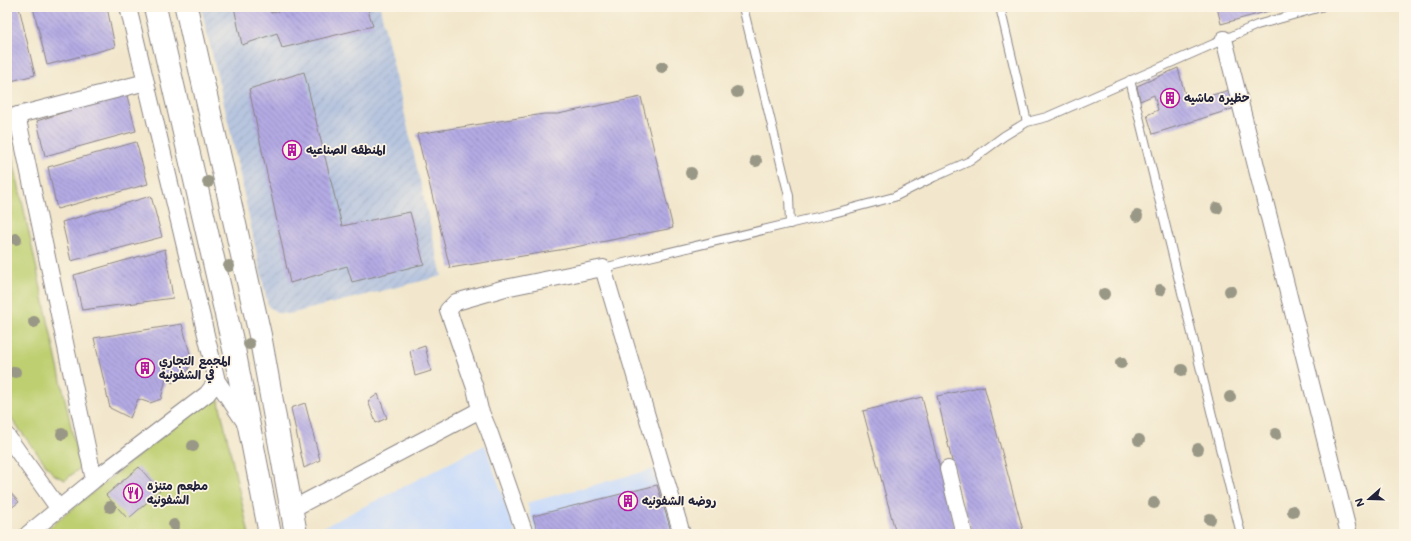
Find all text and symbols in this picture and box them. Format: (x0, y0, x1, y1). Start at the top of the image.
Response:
building icon: حظيره ماشيه (1159, 87, 1181, 109)
place label: حظيره ماشيه (1184, 89, 1250, 105)
building icon: المنطقه الصناعيه (281, 139, 303, 161)
place label: المنطقه الصناعيه (306, 141, 386, 157)
place label: المجمع التجاري في الشفونيه (159, 352, 231, 384)
building icon: المجمع التجاري في الشفونيه (134, 357, 156, 379)
place label: مطعم متنزه الشفونيه (147, 477, 208, 508)
north arrow (1349, 479, 1389, 519)
restaurant icon: مطعم متنزه الشفونيه (122, 482, 144, 504)
building icon: روضه الشفونيه (617, 490, 639, 512)
place label: روضه الشفونيه (642, 492, 717, 509)
text: N (1351, 496, 1368, 509)

